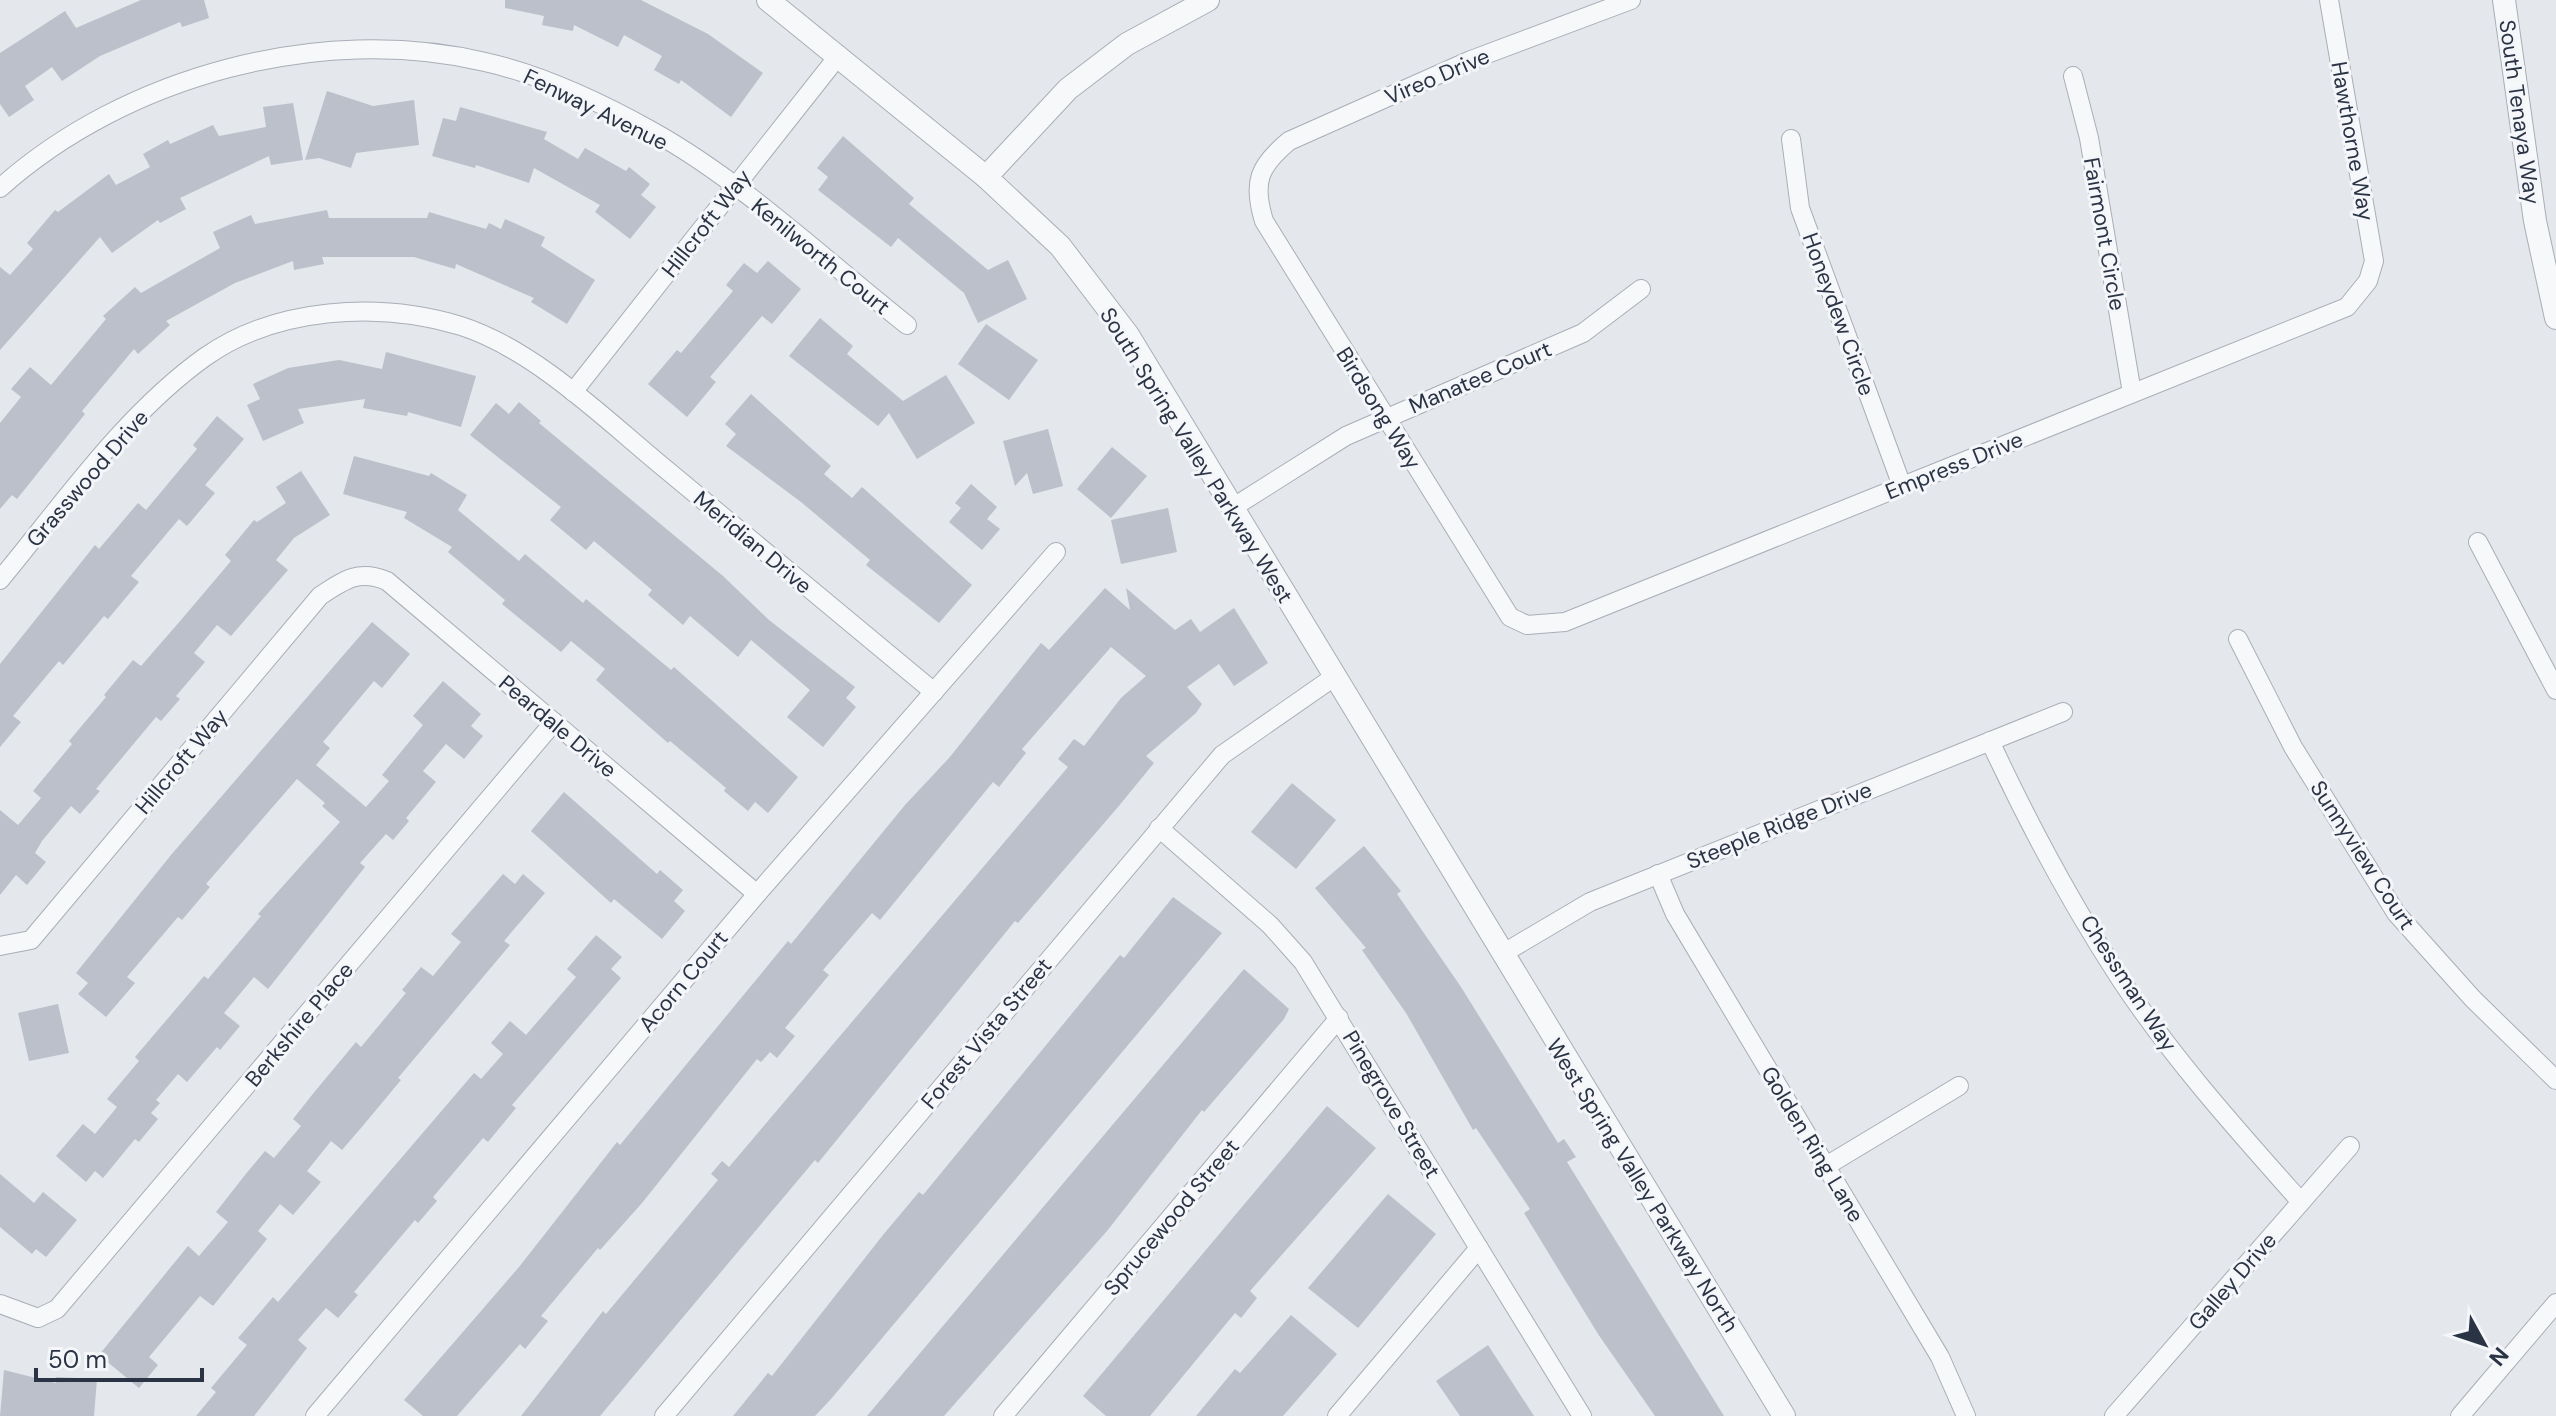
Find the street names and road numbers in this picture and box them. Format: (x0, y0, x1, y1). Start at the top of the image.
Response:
street label: South Tenaya Way (2492, 18, 2547, 206)
street label: Vireo Drive (1380, 41, 1494, 112)
street label: Hawthorne Way (2324, 59, 2381, 223)
street label: Fenway Avenue (519, 62, 673, 157)
street label: Fairmont Circle (2077, 155, 2132, 313)
street label: Hillcroft Way (655, 163, 758, 283)
street label: Kenilworth Court (745, 192, 896, 321)
street label: Honeydew Circle (1796, 229, 1881, 400)
street label: South Spring Valley Parkway West (1093, 302, 1300, 608)
street label: Manatee Court (1405, 334, 1556, 421)
street label: Birdsong Way (1329, 342, 1428, 475)
street label: Grasswood Drive (20, 404, 155, 553)
street label: Empress Drive (1881, 425, 2027, 506)
street label: Meridian Drive (687, 484, 818, 600)
street label: Peardale Drive (493, 669, 623, 784)
street label: Hillcroft Way (129, 702, 234, 820)
street label: Steeple Ridge Drive (1682, 775, 1876, 876)
street label: Sunnyview Court (2304, 775, 2422, 935)
street label: Chessman Way (2074, 909, 2184, 1057)
street label: Acorn Court (632, 924, 734, 1038)
street label: Forest Vista Street (915, 952, 1058, 1115)
street label: Berkshire Place (239, 956, 360, 1093)
street label: Pinegrove Street (1336, 1025, 1447, 1183)
street label: West Spring Valley Parkway North (1540, 1033, 1745, 1338)
street label: Golden Ring Lane (1755, 1061, 1871, 1228)
street label: Sprucewood Street (1097, 1133, 1246, 1302)
street label: Galley Drive (2182, 1226, 2283, 1336)

